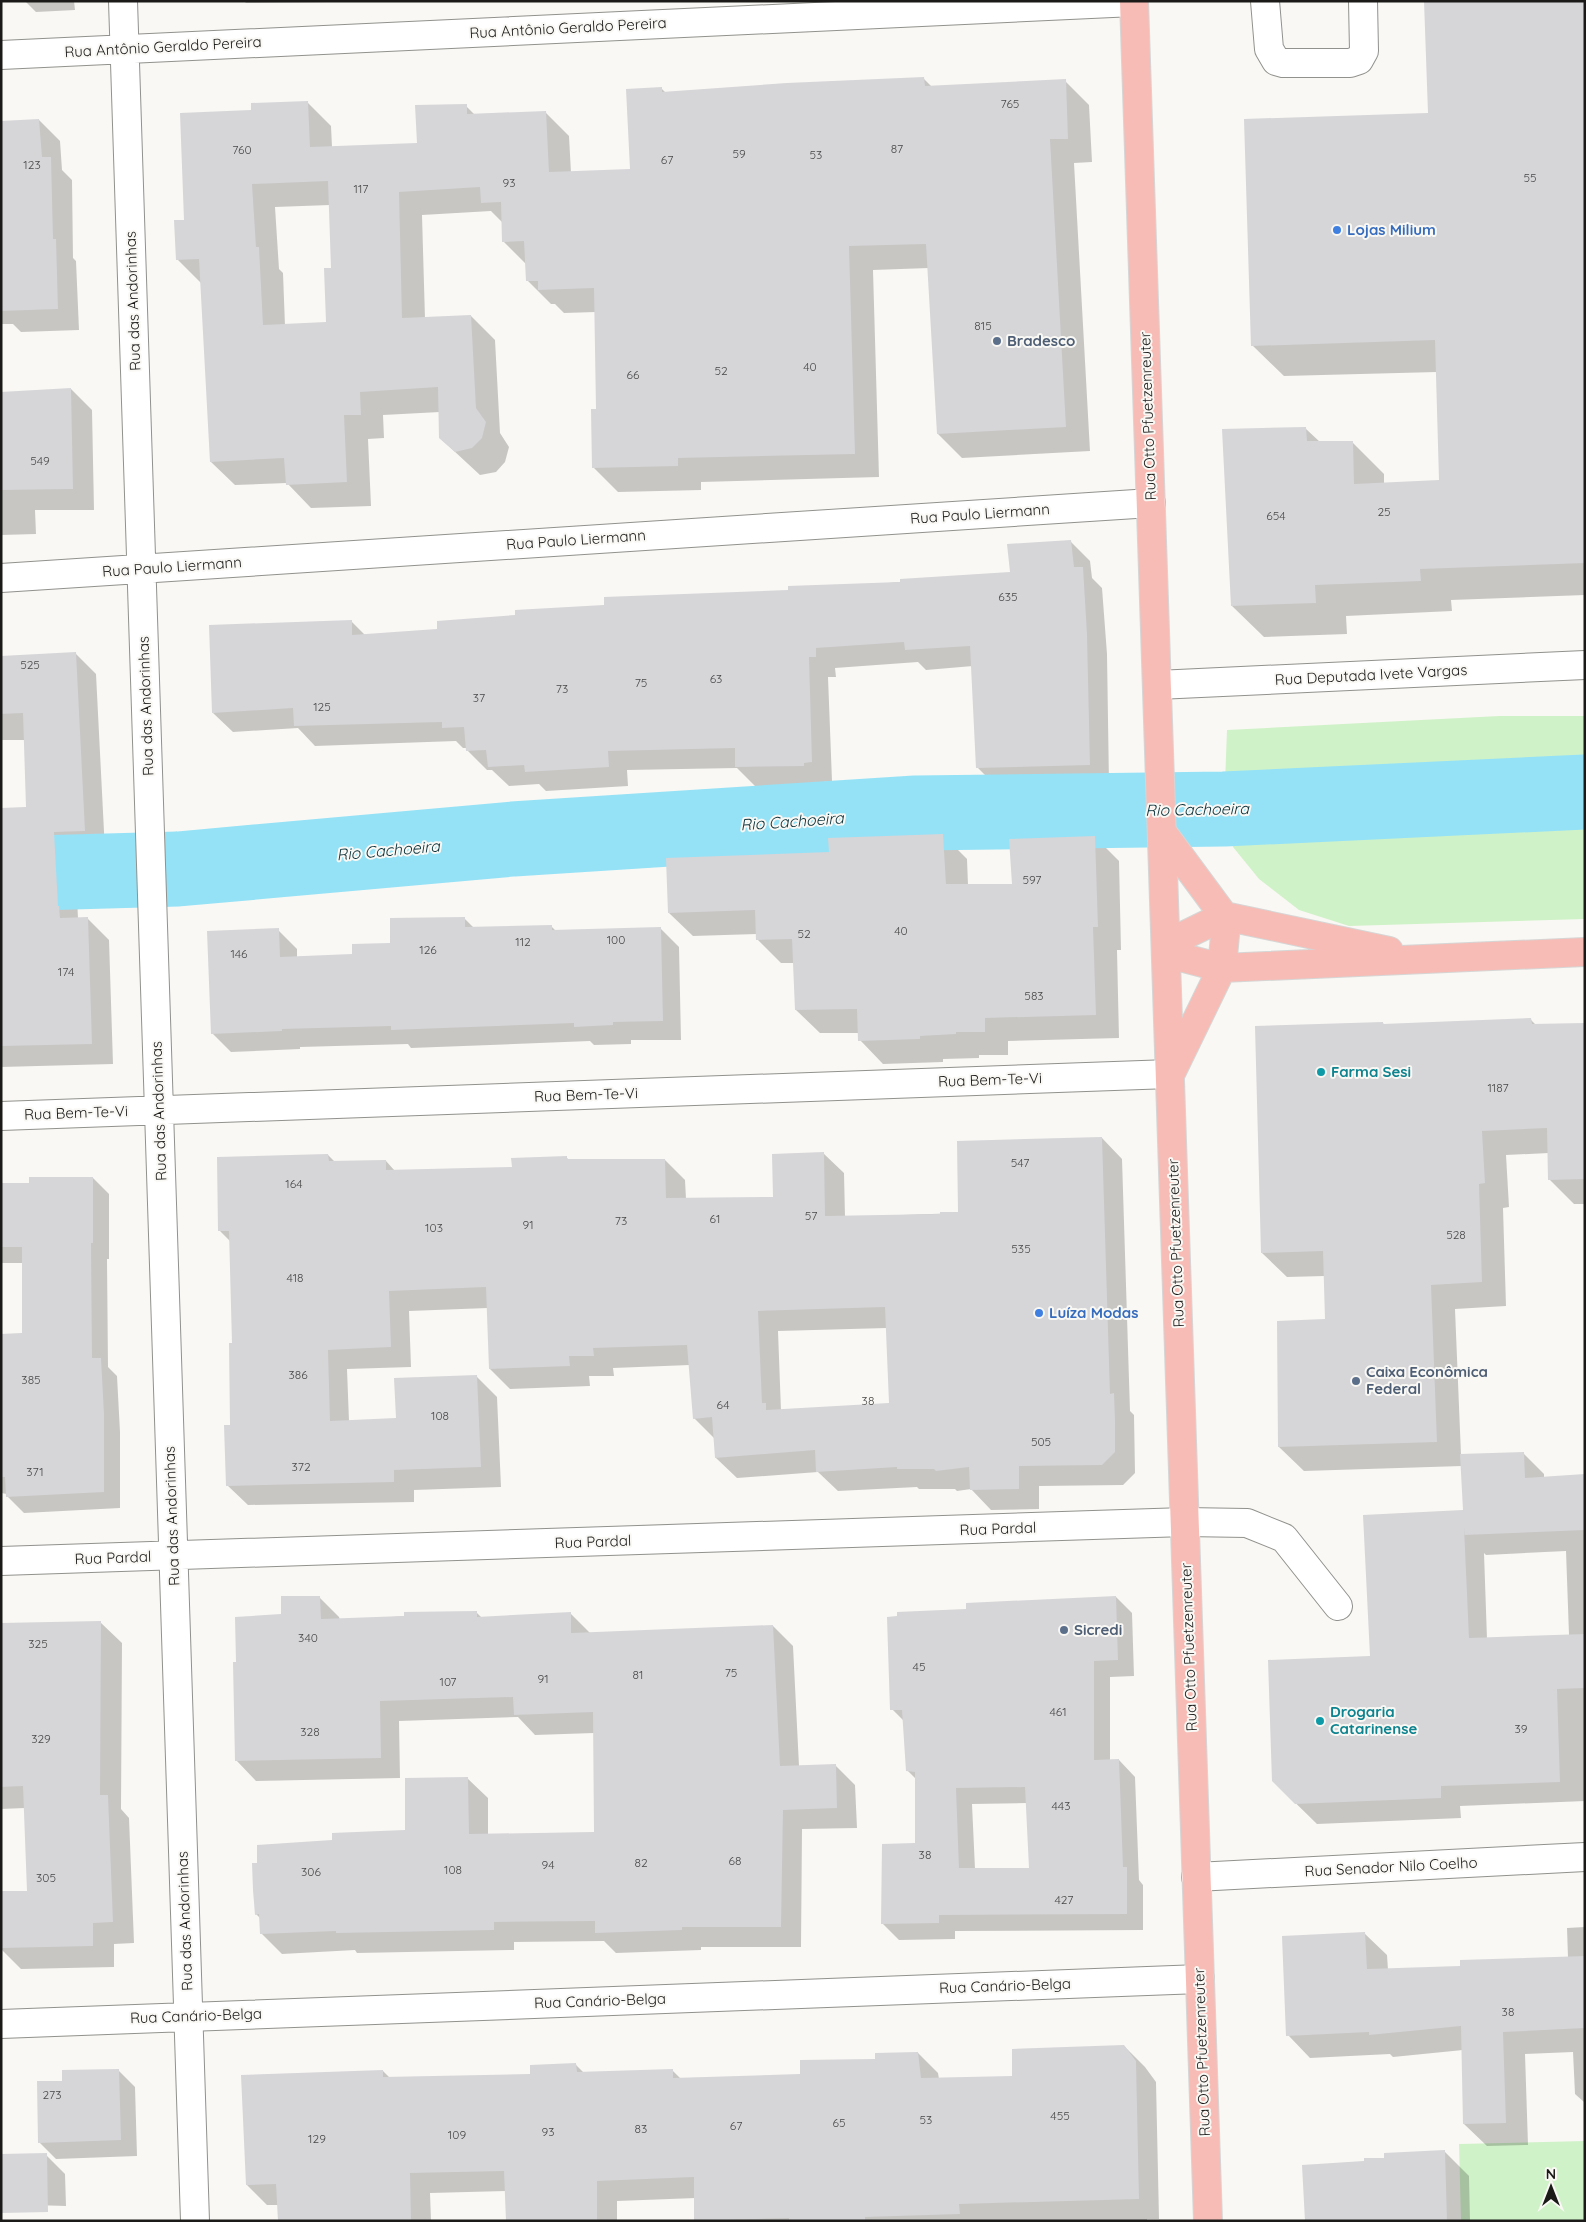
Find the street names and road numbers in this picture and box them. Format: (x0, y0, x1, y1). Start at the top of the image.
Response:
street label: Rua Antônio Geraldo Pereira (469, 13, 667, 42)
street label: Rua Antônio Geraldo Pereira (64, 32, 262, 61)
street label: Rua das Andorinhas (121, 231, 144, 371)
street label: Rua Otto Pfuetzenreuter (1135, 331, 1160, 501)
street label: Rua Paulo Liermann (909, 499, 1050, 528)
street label: Rua Paulo Liermann (505, 525, 646, 554)
street label: Rua Paulo Liermann (101, 552, 242, 581)
street label: Rua das Andorinhas (134, 636, 157, 776)
street label: Rua Deputada Ivete Vargas (1274, 660, 1468, 689)
street label: Rua das Andorinhas (147, 1041, 170, 1181)
street label: Rua Bem-Te-Vi (938, 1068, 1042, 1091)
street label: Rua Bem-Te-Vi (534, 1083, 638, 1106)
street label: Rua Bem-Te-Vi (24, 1101, 128, 1124)
street label: Rua Otto Pfuetzenreuter (1163, 1158, 1188, 1328)
street label: Rua das Andorinhas (160, 1446, 183, 1586)
street label: Rua Pardal (959, 1518, 1037, 1539)
street label: Rua Pardal (554, 1531, 632, 1552)
street label: Rua Pardal (74, 1547, 152, 1568)
street label: Rua Otto Pfuetzenreuter (1176, 1562, 1201, 1732)
street label: Rua das Andorinhas (173, 1851, 196, 1991)
street label: Rua Senador Nilo Coelho (1304, 1852, 1478, 1881)
street label: Rua Otto Pfuetzenreuter (1189, 1967, 1214, 2137)
street label: Rua Canário-Belga (939, 1974, 1071, 1997)
street label: Rua Canário-Belga (534, 1989, 666, 2012)
street label: Rua Canário-Belga (130, 2004, 262, 2027)

